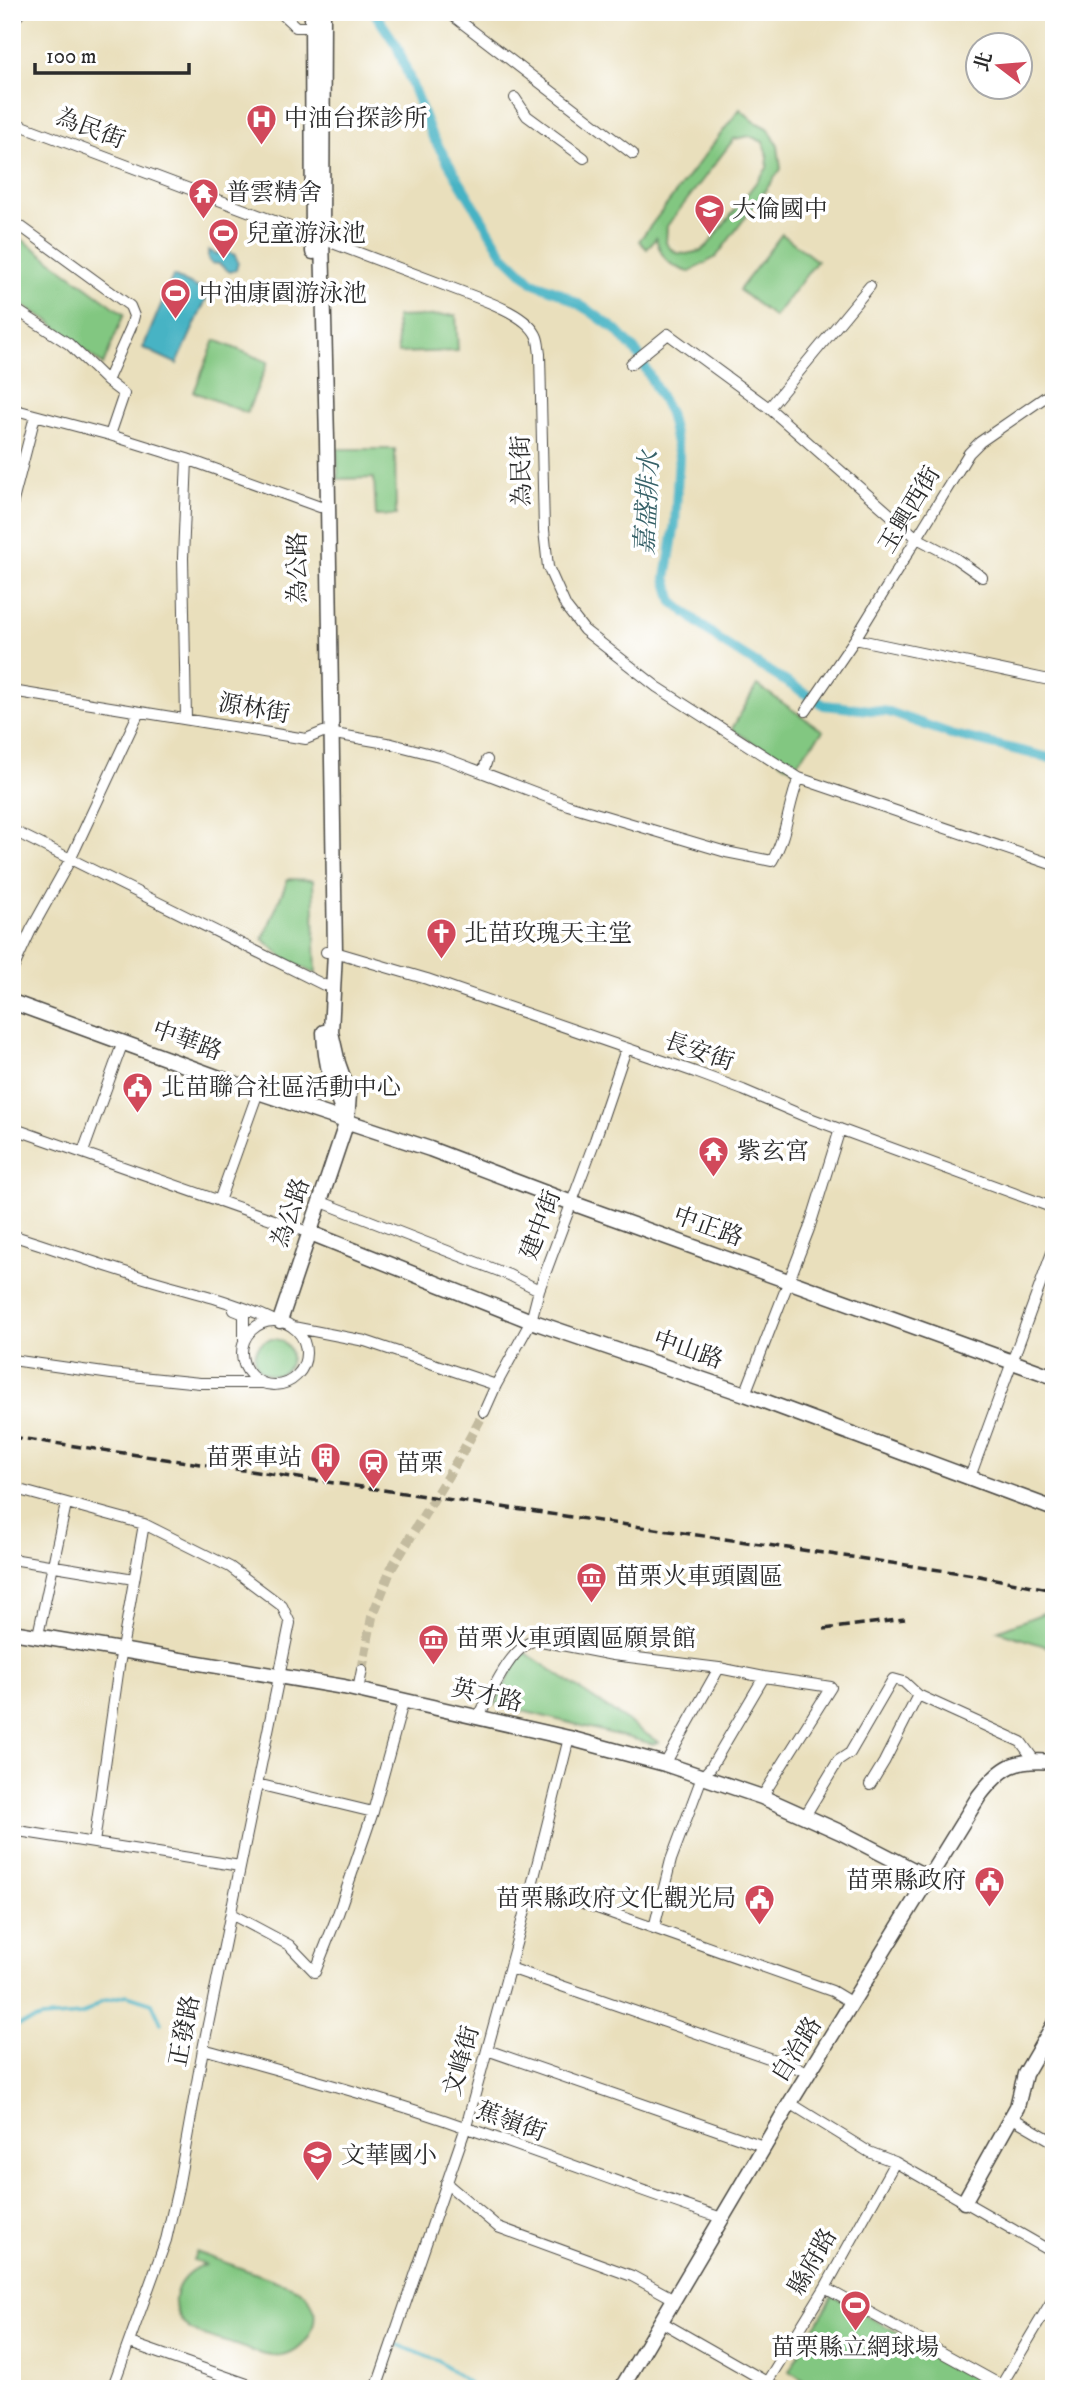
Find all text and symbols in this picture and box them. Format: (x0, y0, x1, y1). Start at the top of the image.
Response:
scale bar (35, 32, 189, 76)
north arrow (964, 32, 1034, 102)
text: 100 m (46, 44, 97, 70)
text: 北 (970, 49, 998, 74)
street label: 為民街 (51, 102, 129, 156)
hospital icon: 中油台探診所 (244, 102, 278, 146)
place label: 中油台探診所 (284, 104, 428, 134)
temple icon: 普雲精舍 (186, 176, 220, 220)
place label: 普雲精舍 (226, 178, 322, 208)
school or university icon: 大倫國中 (692, 193, 726, 237)
place label: 大倫國中 (732, 195, 828, 225)
sports icon: 兒童游泳池 (206, 217, 240, 261)
place label: 兒童游泳池 (246, 219, 366, 249)
sports icon: 中油康園游泳池 (159, 277, 193, 321)
place label: 中油康園游泳池 (199, 279, 367, 309)
street label: 為民街 (506, 435, 538, 507)
water label: 嘉盛排水 (629, 447, 667, 556)
street label: 玉興西街 (872, 461, 948, 559)
street label: 為公路 (283, 532, 313, 604)
street label: 源林街 (216, 688, 292, 730)
church icon: 北苗玫瑰天主堂 (424, 917, 458, 961)
place label: 北苗玫瑰天主堂 (464, 919, 632, 949)
street label: 中華路 (148, 1015, 226, 1067)
street label: 長安街 (660, 1026, 738, 1078)
public building icon: 北苗聯合社區活動中心 (121, 1071, 155, 1115)
place label: 北苗聯合社區活動中心 (161, 1073, 401, 1103)
temple icon: 紫玄宮 (697, 1135, 731, 1179)
place label: 紫玄宮 (737, 1137, 809, 1167)
street label: 為公路 (265, 1174, 317, 1252)
street label: 建中街 (514, 1186, 568, 1264)
street label: 中正路 (669, 1201, 747, 1253)
street label: 中山路 (649, 1324, 727, 1376)
building icon: 苗栗車站 (308, 1441, 342, 1485)
place label: 苗栗車站 (206, 1443, 302, 1473)
station icon: 苗栗 (356, 1447, 390, 1491)
place label: 苗栗 (396, 1449, 444, 1479)
museum icon: 苗栗火車頭園區 (575, 1560, 609, 1604)
place label: 苗栗火車頭園區 (615, 1562, 783, 1592)
museum icon: 苗栗火車頭園區願景館 (416, 1622, 450, 1666)
place label: 苗栗火車頭園區願景館 (456, 1624, 696, 1654)
street label: 英才路 (449, 1673, 525, 1719)
public building icon: 苗栗縣政府 (972, 1864, 1006, 1908)
place label: 苗栗縣政府 (846, 1866, 966, 1896)
public building icon: 苗栗縣政府文化觀光局 (742, 1882, 776, 1926)
place label: 苗栗縣政府文化觀光局 (496, 1884, 736, 1914)
street label: 正發路 (163, 1993, 207, 2069)
street label: 自治路 (765, 2012, 829, 2088)
street label: 文峰街 (438, 2022, 486, 2100)
street label: 蕉嶺街 (472, 2096, 550, 2148)
school or university icon: 文華國小 (301, 2139, 335, 2183)
place label: 文華國小 (341, 2141, 437, 2171)
street label: 縣府路 (782, 2223, 844, 2301)
sports icon: 苗栗縣立網球場 (838, 2289, 872, 2333)
place label: 苗栗縣立網球場 (771, 2333, 939, 2363)

